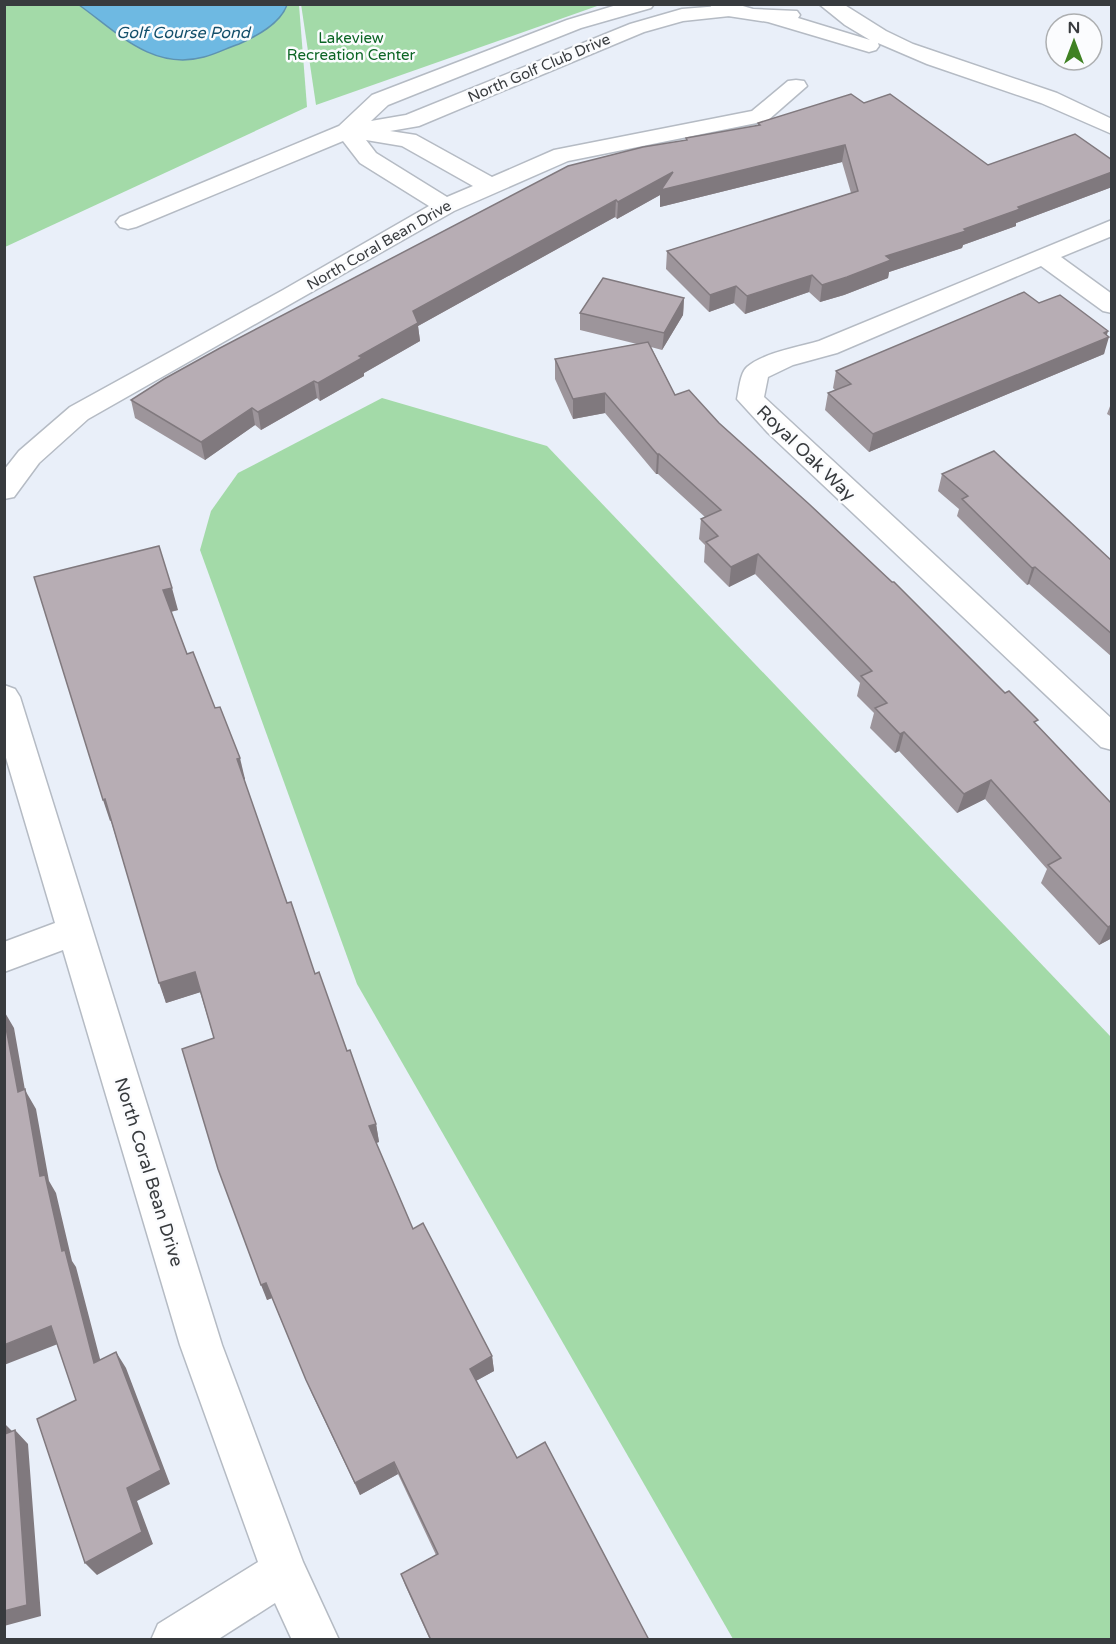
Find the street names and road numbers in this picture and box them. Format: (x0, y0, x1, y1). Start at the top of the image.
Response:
street label: North Golf Club Drive (465, 30, 613, 106)
street label: North Coral Bean Drive (304, 196, 454, 294)
street label: Royal Oak Way (752, 400, 860, 506)
street label: North Coral Bean Drive (110, 1075, 188, 1269)

